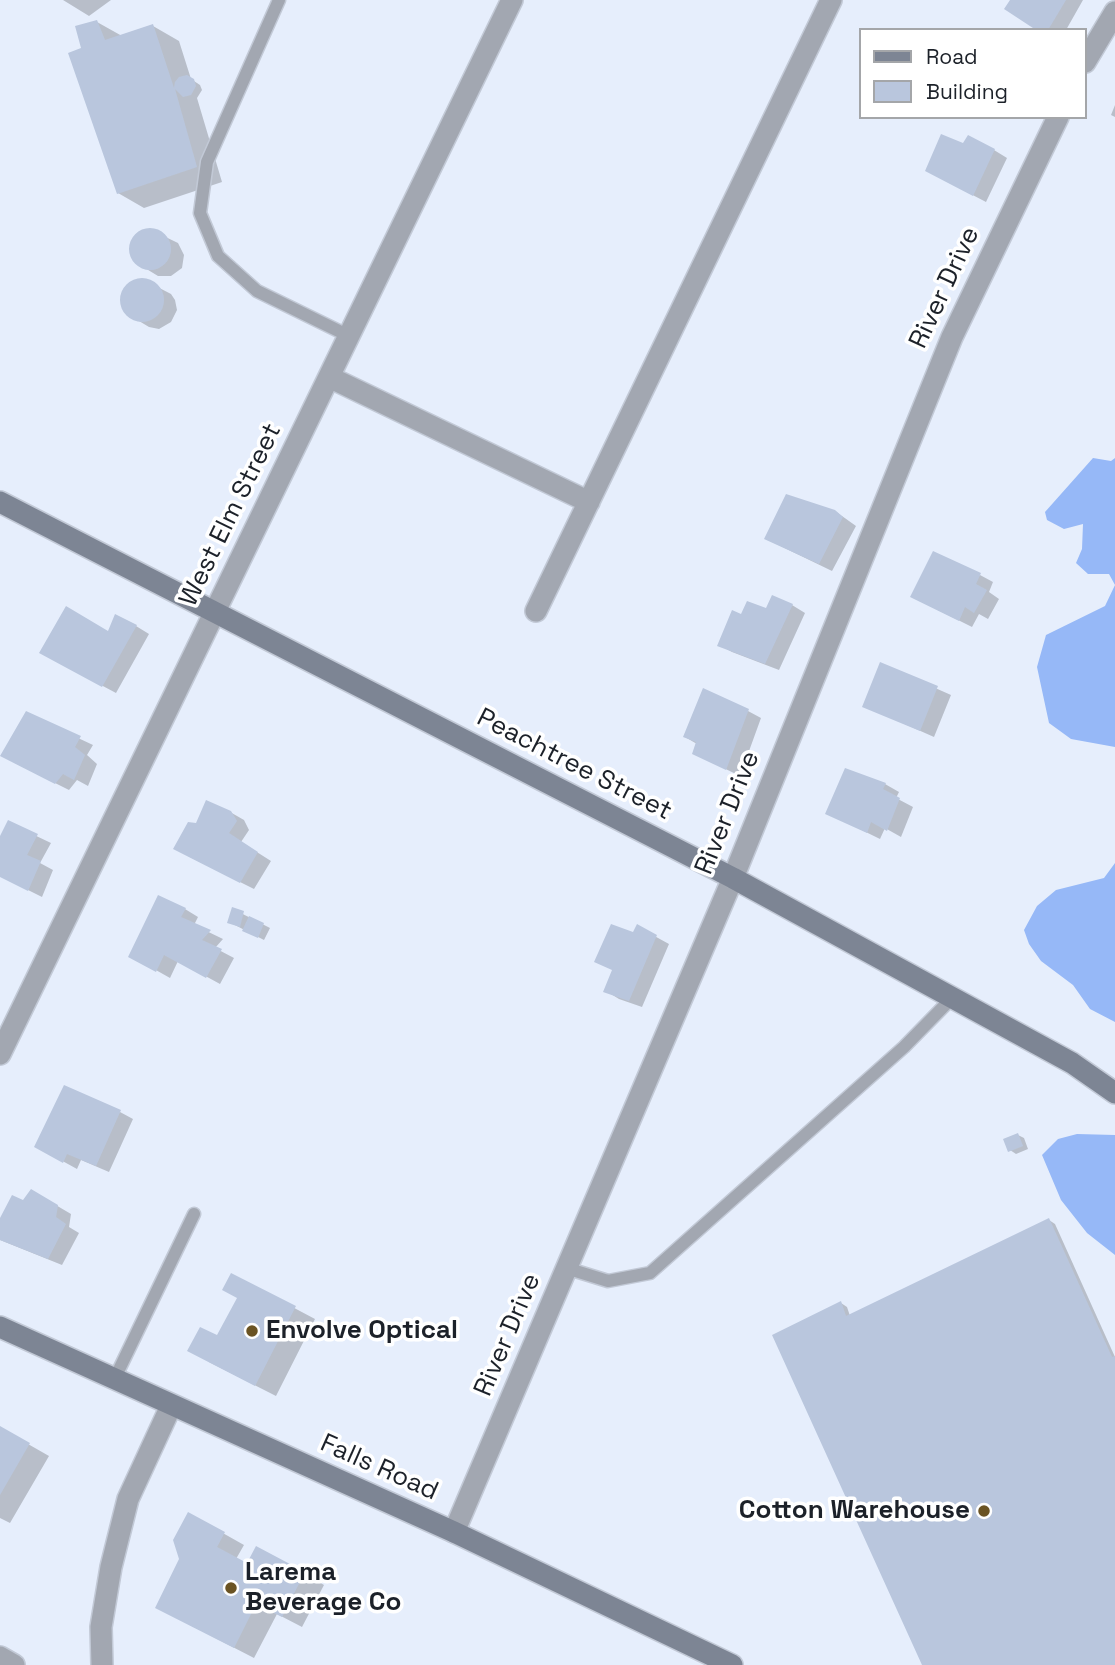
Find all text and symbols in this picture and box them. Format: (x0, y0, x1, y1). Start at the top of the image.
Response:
legend (860, 28, 1087, 119)
text: Road (926, 43, 978, 70)
text: Building (926, 78, 1008, 105)
street label: River Drive (903, 222, 987, 354)
street label: West Elm Street (173, 419, 289, 611)
street label: Peachtree Street (471, 702, 677, 828)
street label: River Drive (689, 747, 767, 879)
street label: River Drive (468, 1269, 548, 1401)
place label: Envolve Optical (266, 1315, 458, 1347)
marker: Envolve Optical (244, 1323, 260, 1339)
street label: Falls Road (315, 1428, 443, 1508)
place label: Cotton Warehouse (739, 1495, 970, 1527)
marker: Cotton Warehouse (976, 1503, 992, 1519)
place label: Larema Beverage Co (245, 1557, 401, 1618)
marker: Larema Beverage Co (223, 1580, 239, 1596)

